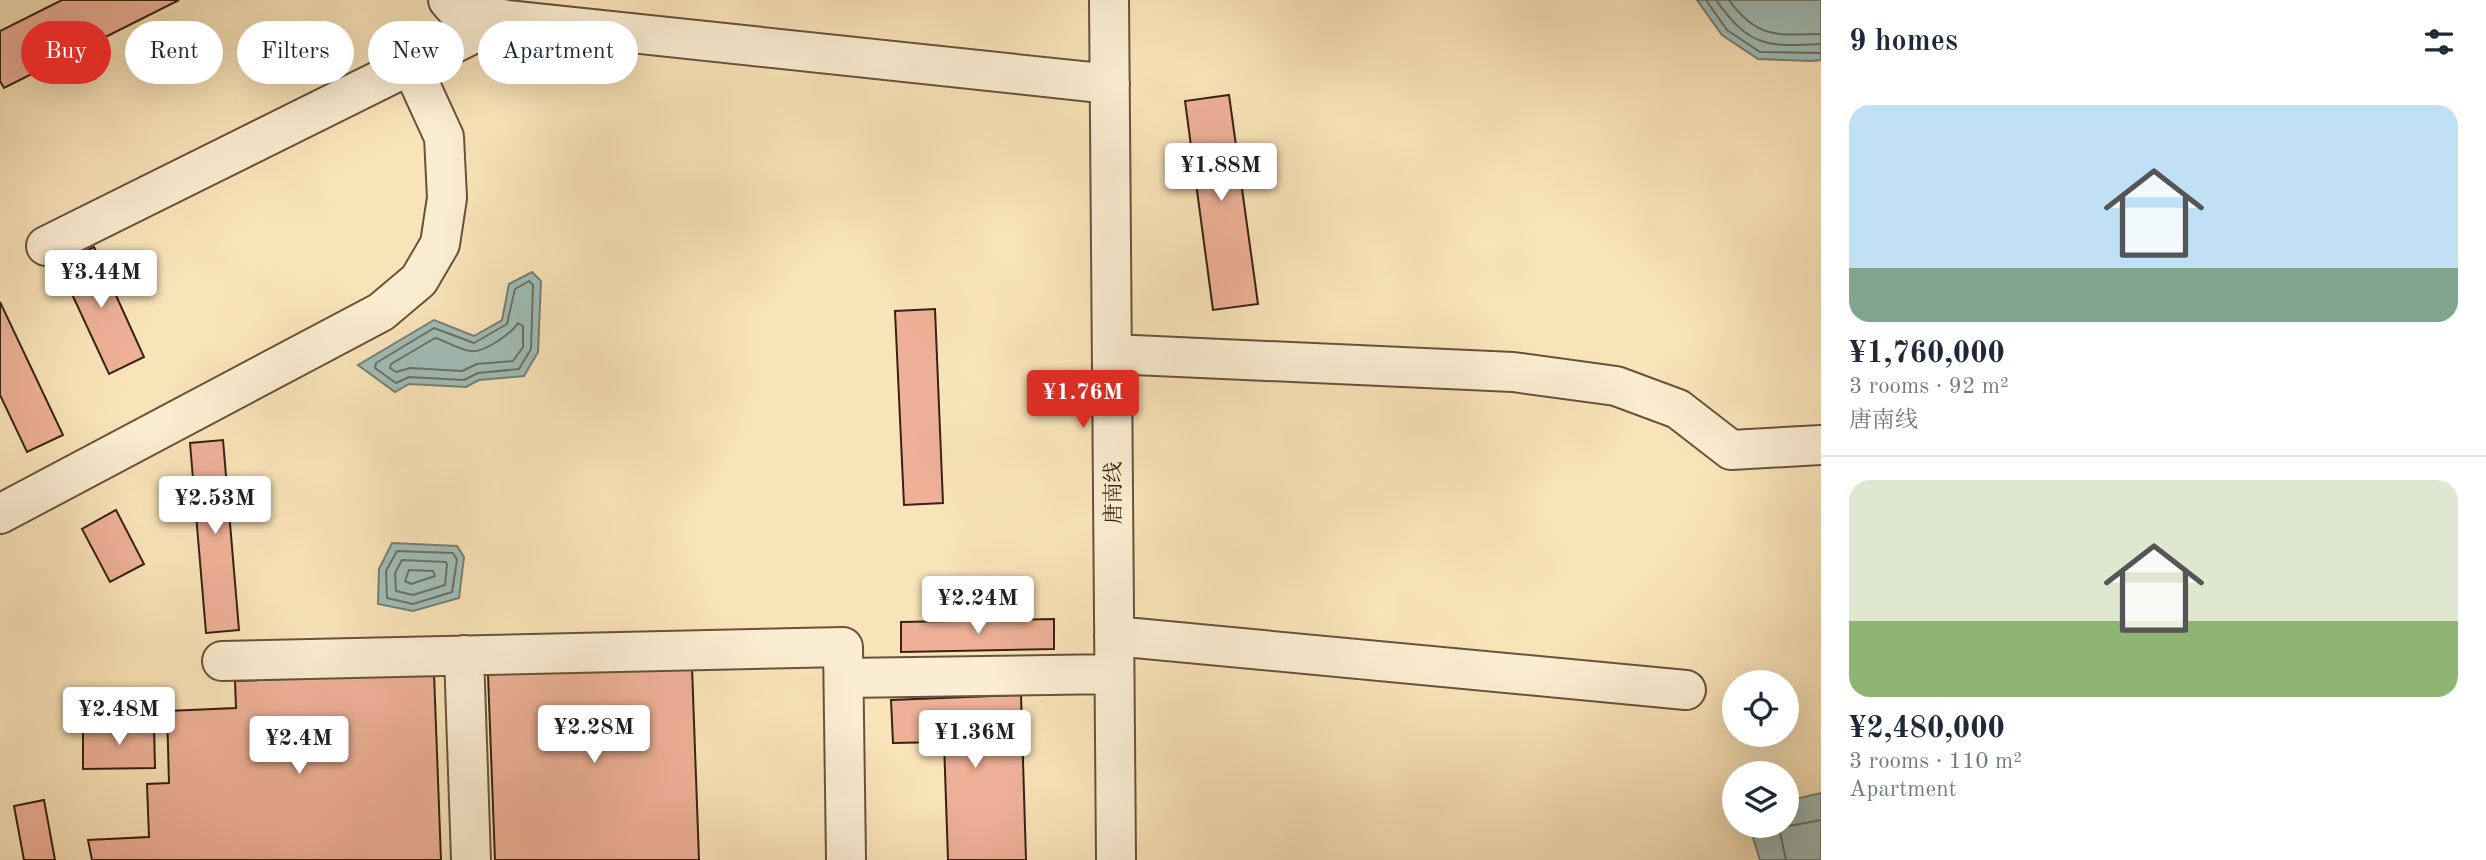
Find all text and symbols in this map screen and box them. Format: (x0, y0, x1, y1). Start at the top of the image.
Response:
chip: Buy (21, 21, 111, 84)
chip: Rent (125, 21, 223, 84)
chip: Filters (237, 21, 354, 84)
chip: New (368, 21, 464, 84)
chip: Apartment (478, 21, 638, 84)
icon: filters (2420, 23, 2458, 61)
text: 9 homes (1849, 27, 1958, 57)
pin: ¥1.88M (1164, 144, 1278, 203)
icon: home (2091, 150, 2217, 276)
text: ¥1.88M (1181, 154, 1261, 177)
pin: ¥3.44M (44, 250, 158, 310)
text: ¥3.44M (61, 261, 141, 284)
text: ¥1,760,000 (1849, 339, 2005, 369)
pin: ¥1.76M (1026, 370, 1140, 430)
text: 3 rooms · 92 m² (1849, 375, 2009, 398)
text: ¥1.76M (1043, 381, 1123, 404)
text: 唐南线 (1849, 409, 1918, 432)
street label: 唐南线 (1102, 462, 1125, 525)
pin: ¥2.53M (158, 476, 272, 536)
text: ¥2.53M (175, 487, 255, 510)
icon: home (2091, 525, 2217, 651)
pin: ¥2.24M (921, 576, 1035, 636)
text: ¥2.24M (938, 587, 1018, 610)
map controls (1722, 670, 1799, 838)
button: locate (1722, 670, 1799, 747)
pin: ¥2.48M (62, 688, 176, 747)
text: ¥2.48M (79, 698, 159, 721)
pin: ¥2.28M (537, 706, 651, 765)
pin: ¥1.36M (918, 710, 1032, 770)
text: ¥2,480,000 (1849, 714, 2005, 744)
pin: ¥2.4M (250, 716, 348, 776)
text: ¥2.28M (554, 716, 634, 739)
text: ¥1.36M (935, 721, 1015, 744)
text: ¥2.4M (266, 727, 332, 750)
text: 3 rooms · 110 m² (1849, 750, 2022, 773)
button: layers (1722, 761, 1799, 838)
text: Apartment (1849, 778, 1957, 801)

